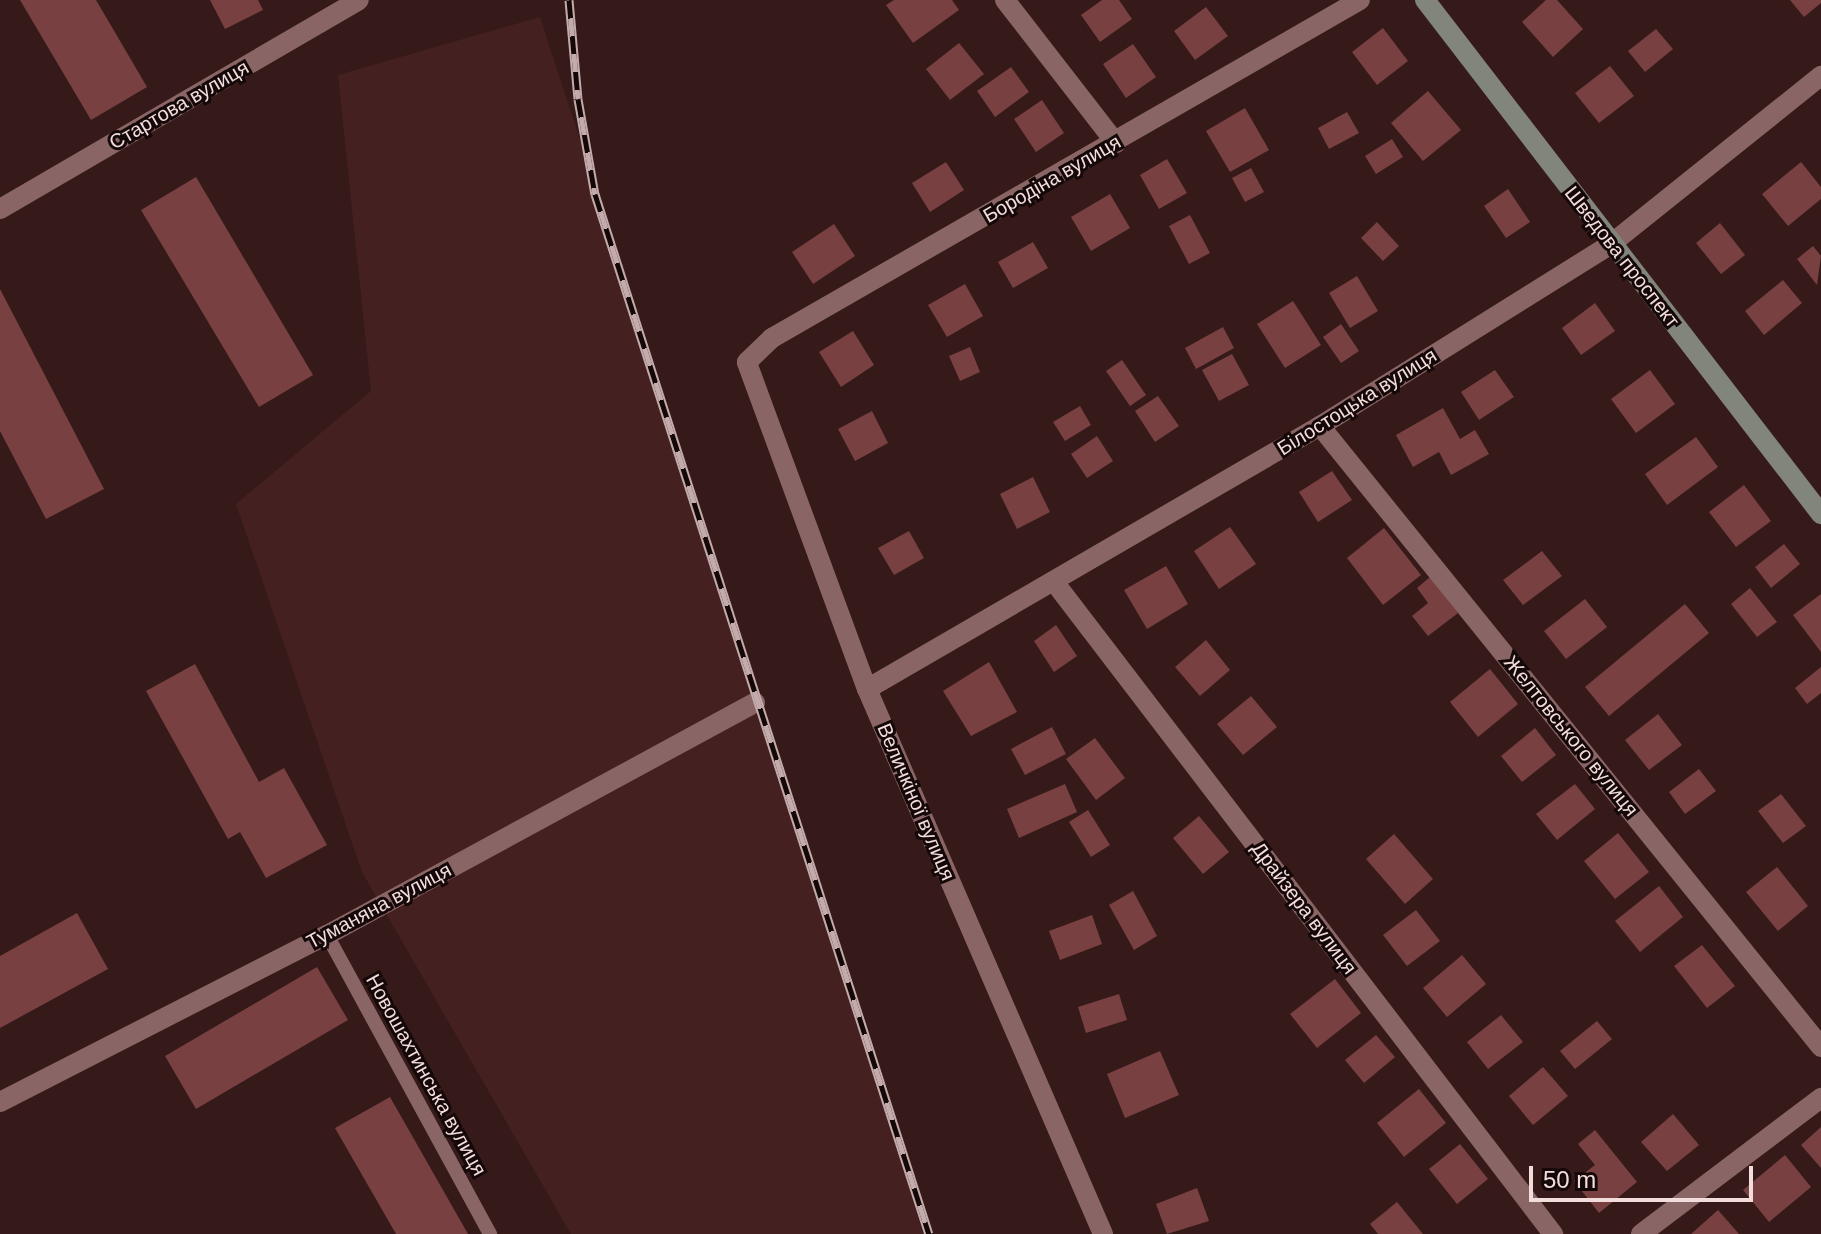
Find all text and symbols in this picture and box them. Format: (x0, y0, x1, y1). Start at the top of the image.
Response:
street label: Стартова вулиця (105, 55, 253, 155)
street label: Бородіна вулиця (979, 130, 1125, 228)
street label: Шведова проспект (1559, 182, 1685, 332)
street label: Білостоцька вулиця (1273, 343, 1441, 461)
street label: Желтовського вулиця (1499, 651, 1643, 821)
street label: Величкіної вулиця (872, 720, 960, 884)
street label: Драйзера вулиця (1246, 837, 1362, 979)
street label: Туманяна вулиця (303, 858, 455, 954)
street label: Новошахтинська вулиця (361, 970, 491, 1180)
scale bar (1533, 1150, 1757, 1200)
text: 50 m (1543, 1166, 1596, 1193)

